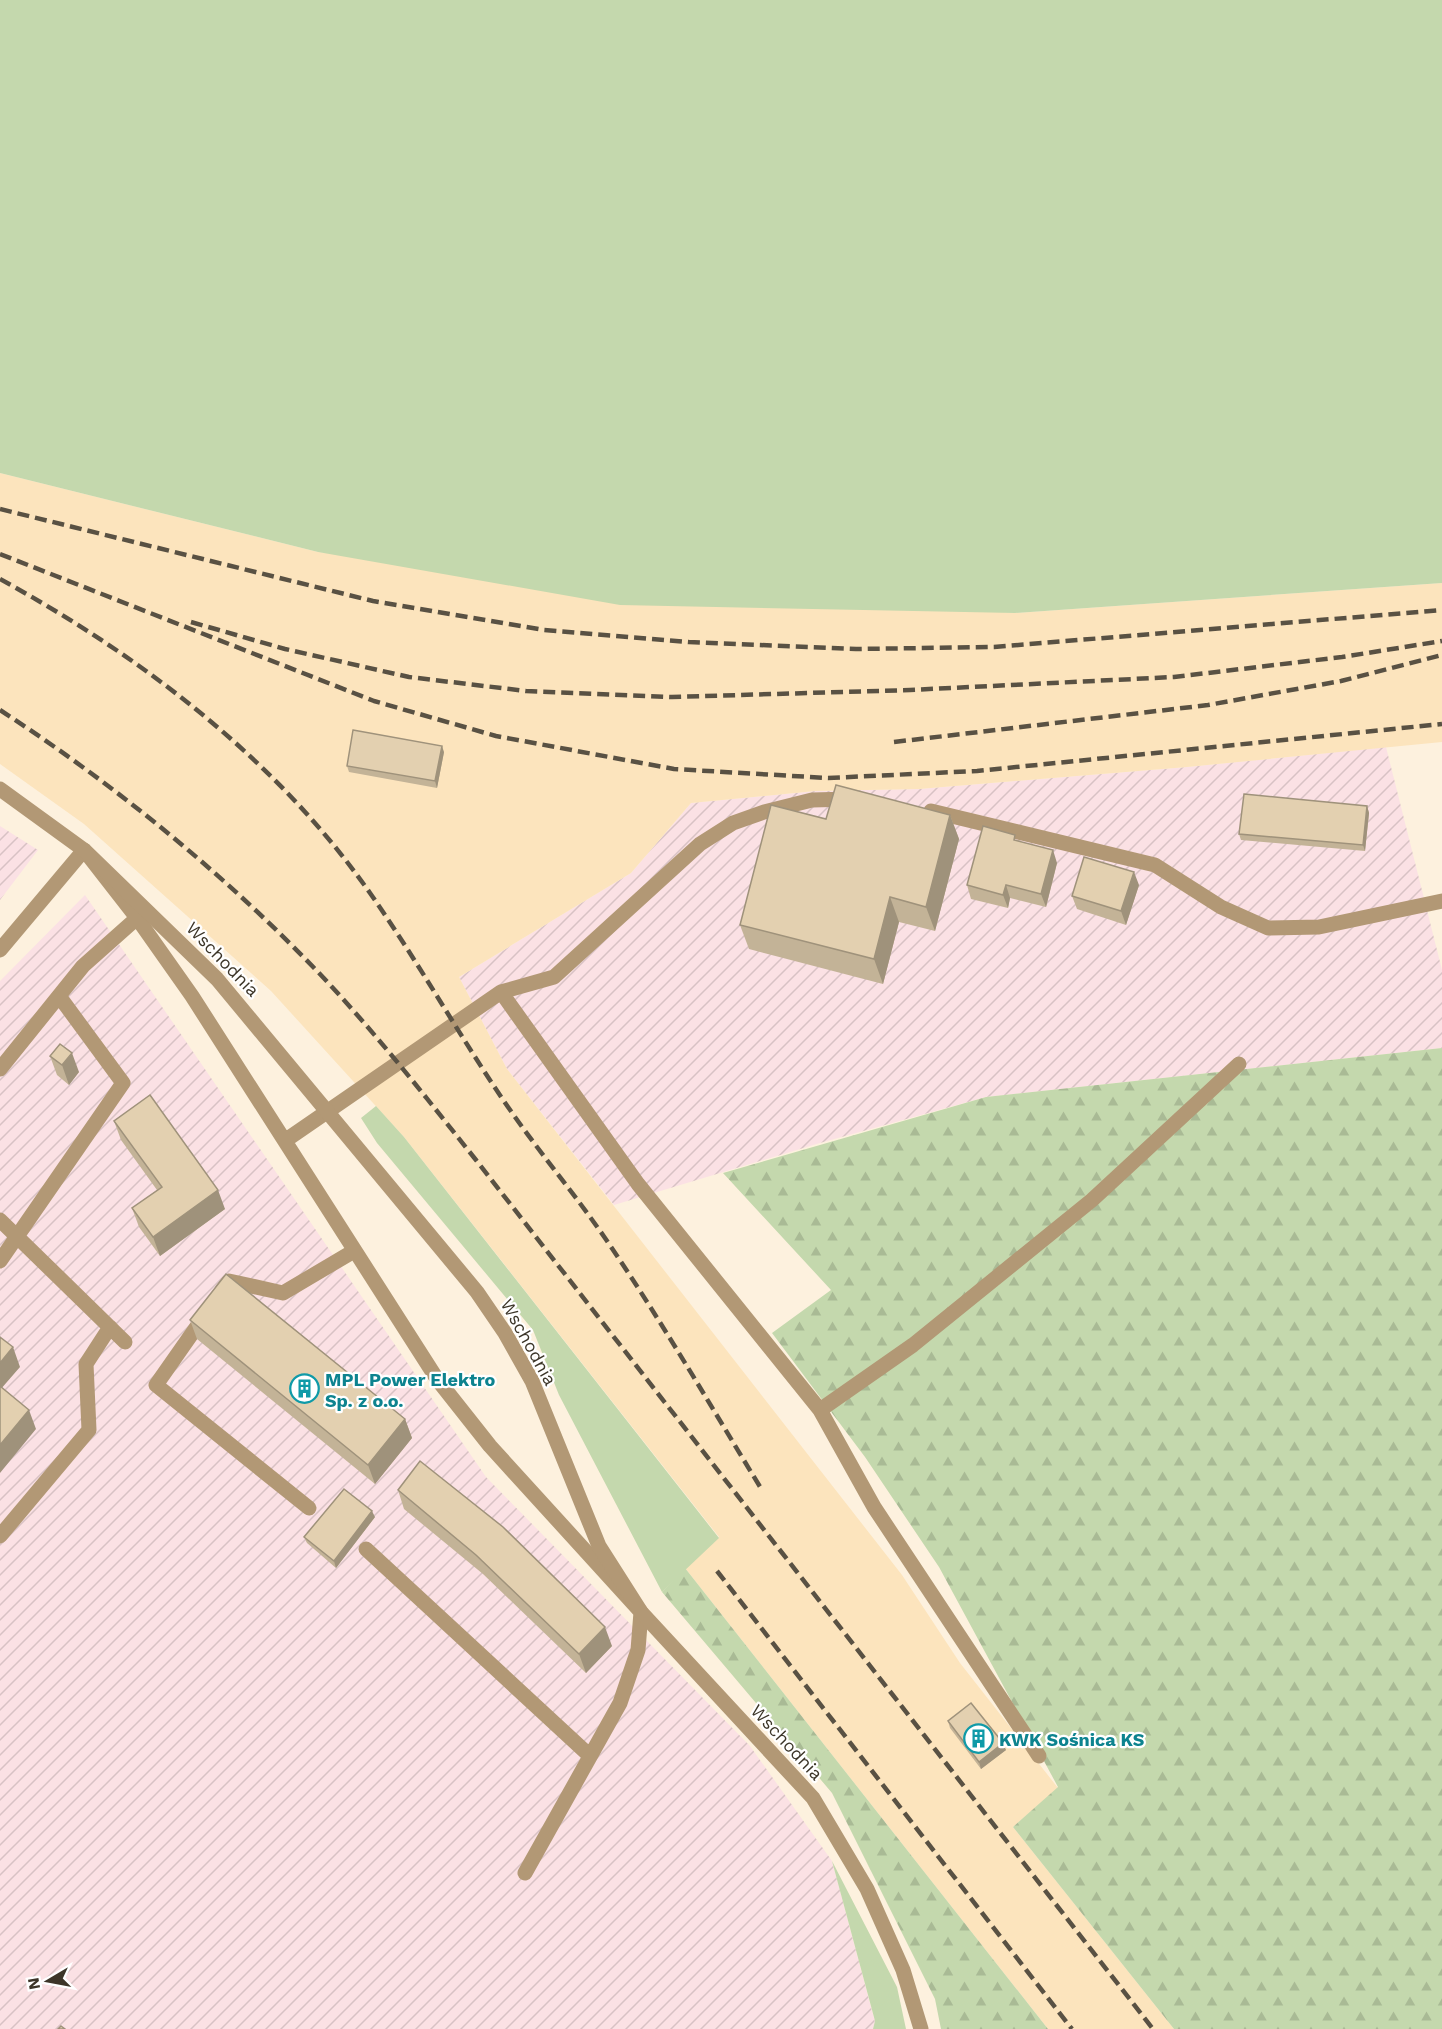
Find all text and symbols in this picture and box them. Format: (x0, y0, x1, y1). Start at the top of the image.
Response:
street label: Wschodnia (182, 917, 264, 1001)
street label: Wschodnia (497, 1295, 561, 1389)
place label: MPL Power Elektro Sp. z o.o. (325, 1369, 496, 1411)
building icon: MPL Power Elektro Sp. z o.o. (288, 1373, 320, 1405)
street label: Wschodnia (747, 1700, 827, 1784)
building icon: KWK Sośnica KS (962, 1723, 994, 1755)
place label: KWK Sośnica KS (999, 1729, 1145, 1750)
north arrow (18, 1951, 78, 2011)
text: N (23, 1976, 44, 1991)

